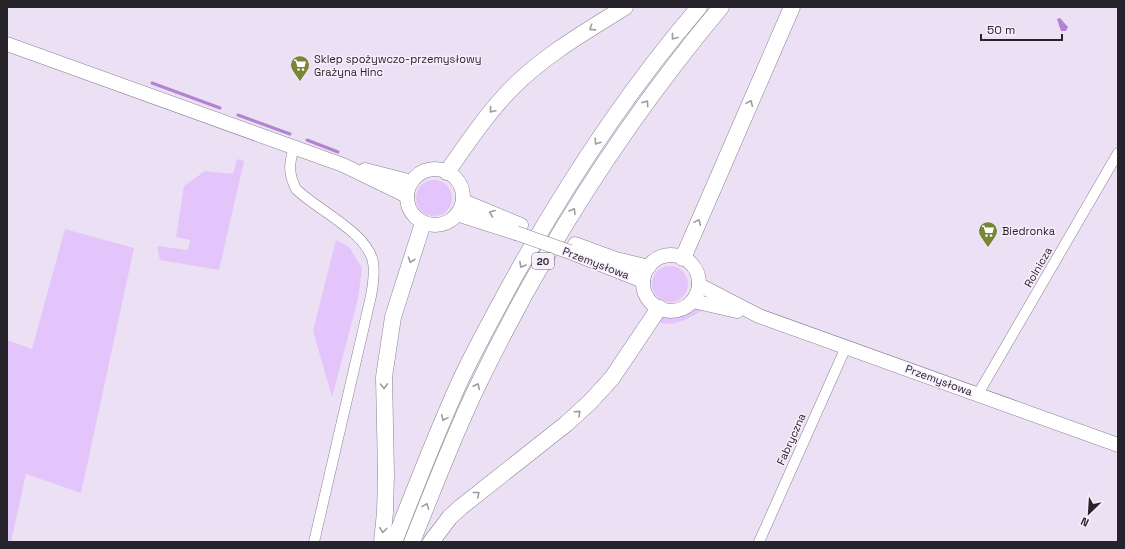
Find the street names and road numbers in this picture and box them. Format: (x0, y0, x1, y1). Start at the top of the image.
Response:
street label: Przemysłowa (561, 244, 632, 282)
street label: Rolnicza (1021, 244, 1055, 290)
road number: 20 (532, 253, 554, 269)
street label: Przemysłowa (903, 361, 975, 399)
street label: Fabryczna (773, 410, 809, 467)

